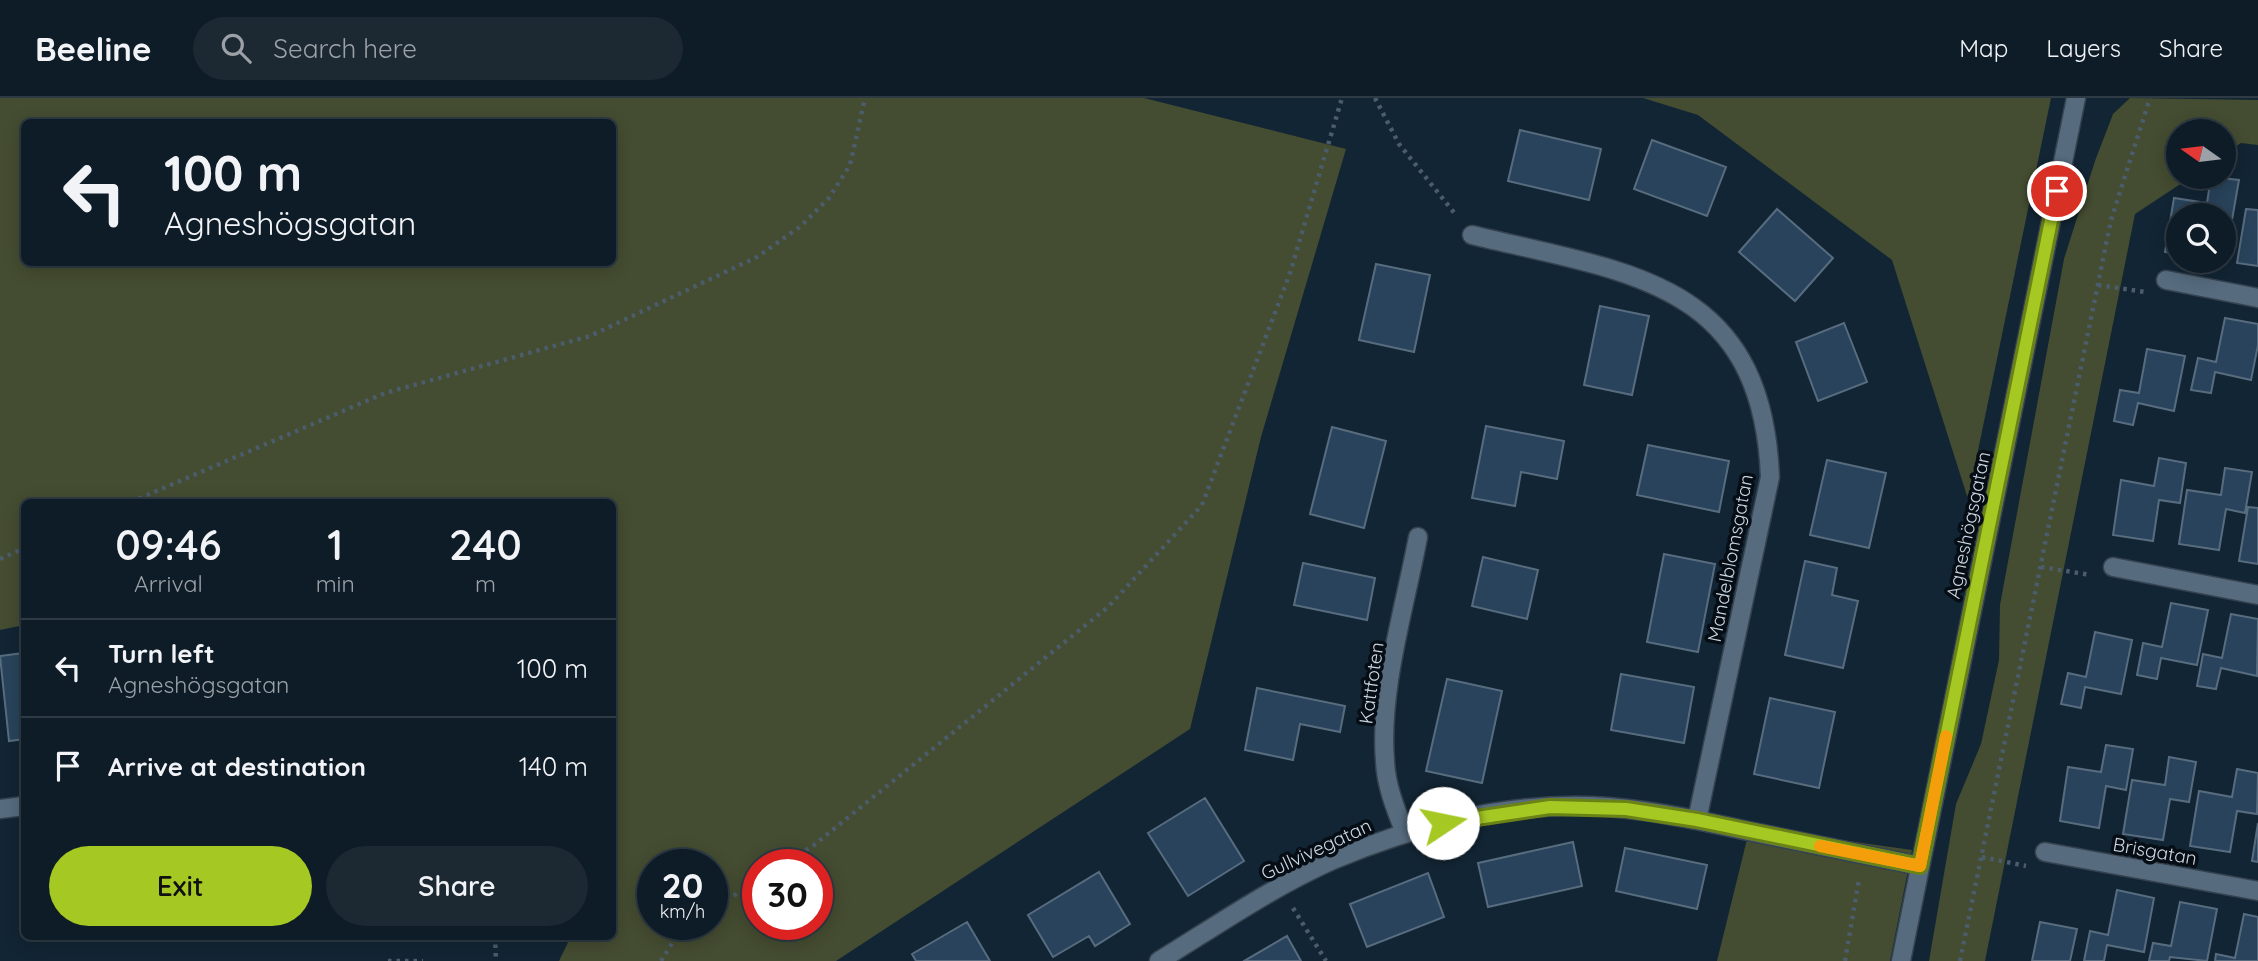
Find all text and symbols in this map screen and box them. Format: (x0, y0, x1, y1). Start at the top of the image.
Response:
search box (193, 17, 683, 80)
text: Beeline (35, 28, 151, 69)
icon: search (217, 29, 255, 67)
text: Search here (273, 32, 417, 65)
text: Map (1959, 33, 2008, 63)
text: Layers (2046, 33, 2121, 63)
text: Share (2159, 33, 2223, 63)
north arrow (2166, 119, 2236, 189)
map controls (2166, 119, 2236, 273)
text: 100 m (164, 142, 302, 203)
icon: left (49, 147, 140, 238)
pin (2027, 161, 2087, 221)
icon: arrive (2038, 172, 2076, 210)
text: Agneshögsgatan (164, 203, 416, 243)
button: search (2166, 203, 2236, 273)
street label: Agneshögsgatan (1941, 449, 1995, 601)
street label: Mandelblomsgatan (1702, 472, 1758, 644)
text: 09:46 (115, 518, 222, 571)
text: 1 (327, 518, 343, 571)
text: 240 (449, 518, 522, 571)
text: Arrival (134, 569, 203, 598)
text: min (316, 569, 355, 598)
text: m (475, 569, 496, 598)
text: Turn left (108, 637, 215, 670)
street label: Kattfoten (1353, 641, 1389, 725)
icon: left (49, 649, 87, 687)
text: 100 m (517, 652, 588, 685)
text: Agneshögsgatan (108, 670, 289, 699)
icon: arrive (49, 747, 87, 785)
text: Arrive at destination (108, 750, 366, 783)
text: 140 m (519, 750, 588, 783)
position arrow (1406, 786, 1480, 860)
street label: Gullvivegatan (1257, 813, 1375, 885)
street label: Brisgatan (2111, 832, 2199, 870)
button: Exit (49, 846, 312, 926)
button: Share (326, 846, 588, 926)
speed limit sign: 30 (742, 849, 833, 940)
text: 20 (662, 863, 703, 907)
text: km/h (660, 900, 705, 923)

